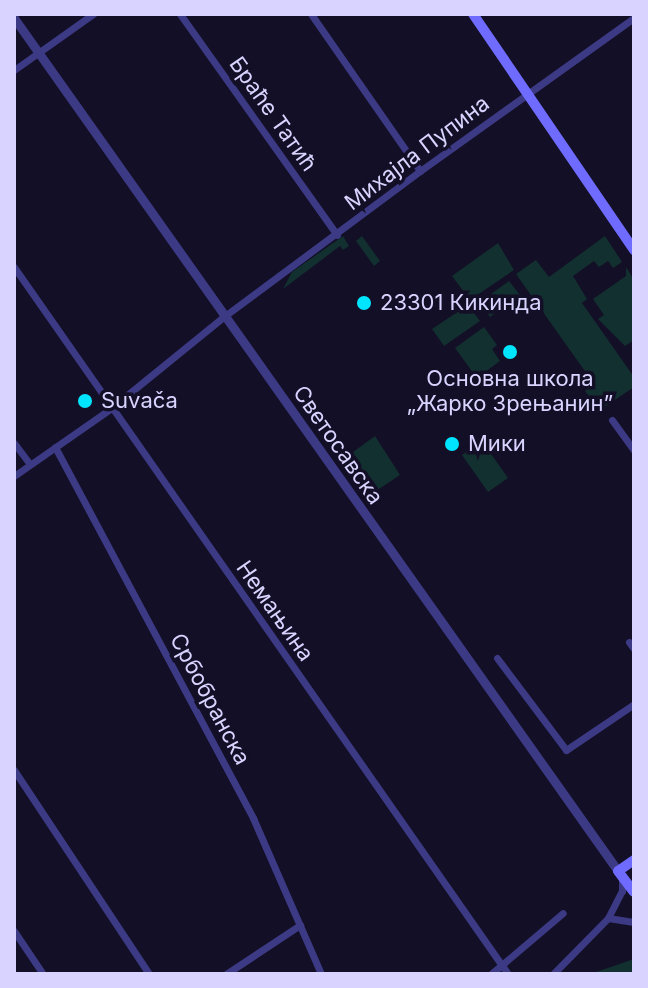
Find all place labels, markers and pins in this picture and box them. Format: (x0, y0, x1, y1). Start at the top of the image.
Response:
place label: 23301 Кикинда (380, 290, 542, 316)
marker: 23301 Кикинда (355, 294, 373, 312)
marker: Основна школа „Жарко Зрењанин” (501, 343, 519, 361)
place label: Основна школа „Жарко Зрењанин” (407, 365, 613, 416)
place label: Suvača (101, 388, 178, 414)
marker: Suvača (76, 392, 94, 410)
place label: Мики (468, 431, 526, 457)
marker: Мики (443, 435, 461, 453)

